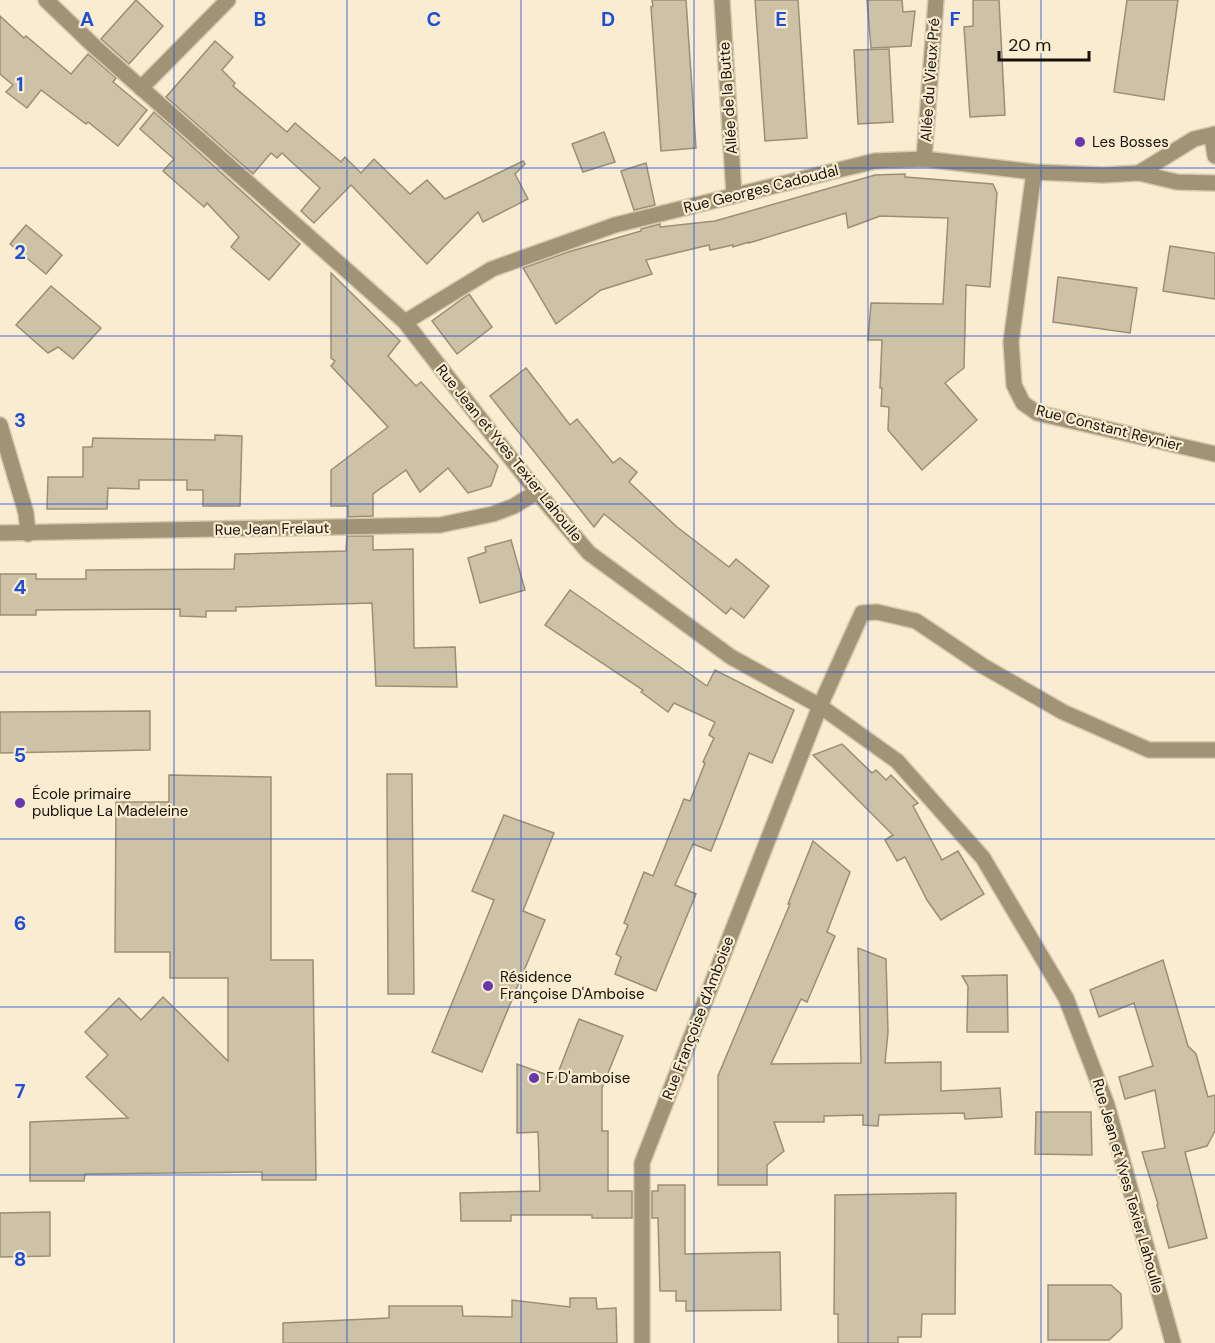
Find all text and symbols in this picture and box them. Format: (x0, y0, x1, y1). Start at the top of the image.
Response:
text: A (80, 6, 94, 32)
text: B (254, 6, 266, 32)
text: C (427, 6, 441, 32)
text: D (601, 6, 615, 32)
text: E (775, 6, 787, 32)
text: F (949, 6, 961, 32)
street label: Allée du Vieux Pré (916, 17, 944, 143)
scale bar (999, 24, 1089, 62)
text: 20 m (1008, 33, 1051, 57)
street label: Allée de la Butte (714, 41, 742, 155)
text: 1 (16, 71, 24, 97)
place label: Les Bosses (1092, 132, 1169, 152)
marker: Les Bosses (1073, 135, 1087, 149)
street label: Rue Georges Cadoudal (681, 160, 841, 218)
text: 2 (14, 239, 26, 265)
street label: Rue Jean et Yves Texier Lahoulle (431, 360, 587, 546)
street label: Rue Constant Reynier (1034, 400, 1184, 456)
text: 3 (14, 407, 26, 433)
street label: Rue Jean Frelaut (215, 518, 330, 540)
text: 4 (14, 574, 27, 600)
text: 5 (14, 742, 26, 768)
place label: École primaire publique La Madeleine (32, 784, 188, 821)
marker: École primaire publique La Madeleine (13, 796, 27, 810)
text: 6 (14, 910, 26, 936)
street label: Rue Françoise d'Amboise (658, 933, 738, 1103)
place label: Résidence Françoise D'Amboise (500, 967, 645, 1004)
marker: Résidence Françoise D'Amboise (481, 979, 495, 993)
place label: F D'amboise (546, 1068, 630, 1088)
marker: F D'amboise (527, 1071, 541, 1085)
street label: Rue Jean et Yves Texier Lahoulle (1088, 1076, 1168, 1296)
text: 7 (15, 1078, 26, 1104)
text: 8 (14, 1246, 26, 1272)

